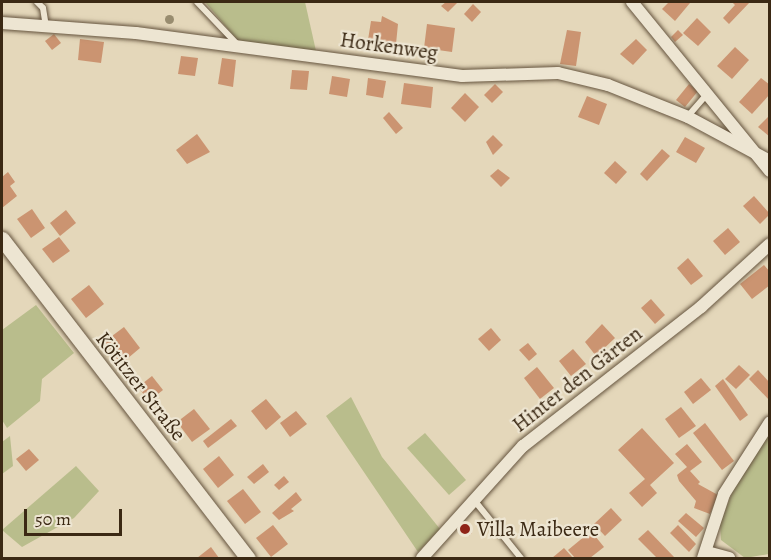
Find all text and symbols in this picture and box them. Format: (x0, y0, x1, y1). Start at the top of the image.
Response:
street label: Horkenweg (338, 27, 440, 65)
street label: Hinter den Gärten (507, 321, 647, 437)
street label: Kötitzer Straße (91, 326, 191, 446)
scale bar (27, 497, 124, 535)
text: 50 m (35, 507, 71, 531)
place label: Villa Maibeere (477, 516, 599, 542)
marker: Villa Maibeere (458, 522, 472, 536)

